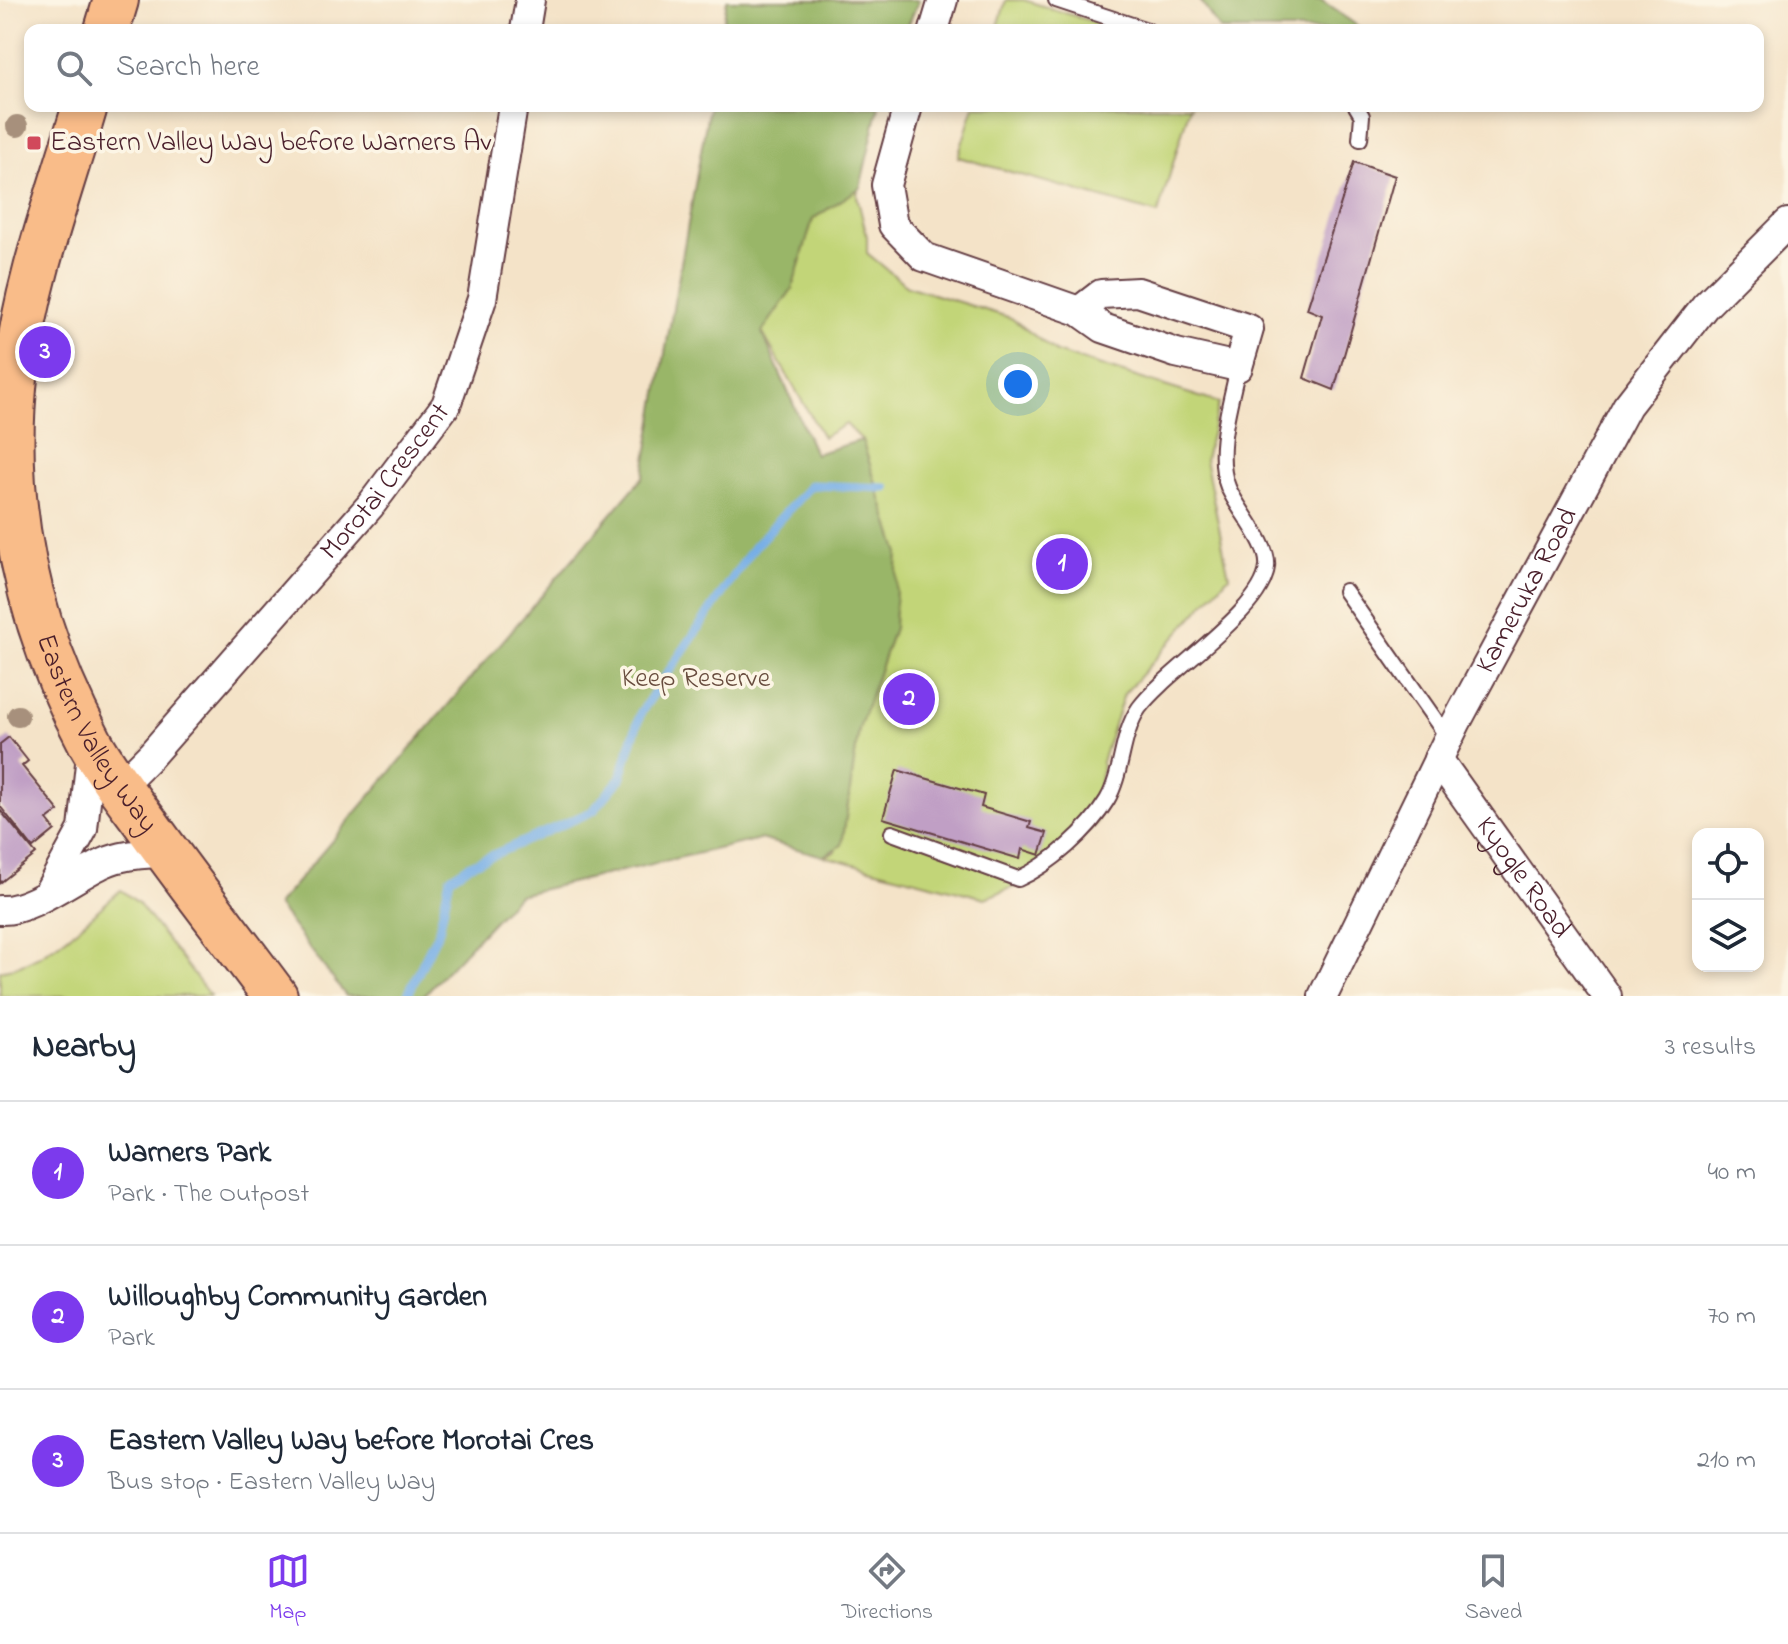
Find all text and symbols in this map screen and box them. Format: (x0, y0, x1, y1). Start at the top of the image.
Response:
search box (24, 24, 1764, 112)
icon: search (52, 46, 96, 90)
text: Search here (116, 46, 260, 90)
place label: Eastern Valley Way before Warners Av (50, 123, 491, 164)
marker: Eastern Valley Way before Warners Av (25, 134, 43, 152)
pin: 3 (19, 322, 71, 382)
your location (998, 364, 1038, 404)
street label: Morotai Crescent (311, 395, 461, 570)
street label: Kameruka Road (1466, 500, 1589, 681)
pin: 1 (1036, 534, 1088, 594)
street label: Eastern Valley Way (24, 629, 167, 842)
park label: Keep Reserve (622, 659, 771, 700)
pin: 2 (883, 669, 935, 729)
street label: Kyogle Road (1465, 808, 1581, 947)
map controls (1692, 828, 1764, 972)
button: locate (1692, 828, 1764, 900)
button: layers (1692, 900, 1764, 972)
text: Nearby (32, 1023, 136, 1073)
text: 3 results (1665, 1029, 1756, 1067)
text: Warners Park (108, 1132, 271, 1176)
text: 1 (54, 1154, 62, 1192)
text: 40 m (1707, 1154, 1756, 1192)
text: Park · The Outpost (108, 1176, 309, 1214)
text: Willoughby Community Garden (108, 1276, 487, 1320)
text: 2 (52, 1298, 64, 1336)
text: 70 m (1707, 1298, 1756, 1336)
text: Park (108, 1320, 155, 1358)
text: Eastern Valley Way before Morotai Cres (108, 1420, 594, 1464)
text: 3 (53, 1442, 63, 1480)
text: 210 m (1697, 1442, 1756, 1480)
text: Bus stop · Eastern Valley Way (108, 1464, 435, 1502)
tab: Map (266, 1549, 310, 1629)
tab: Directions (842, 1549, 933, 1629)
tab: Saved (1465, 1549, 1522, 1629)

